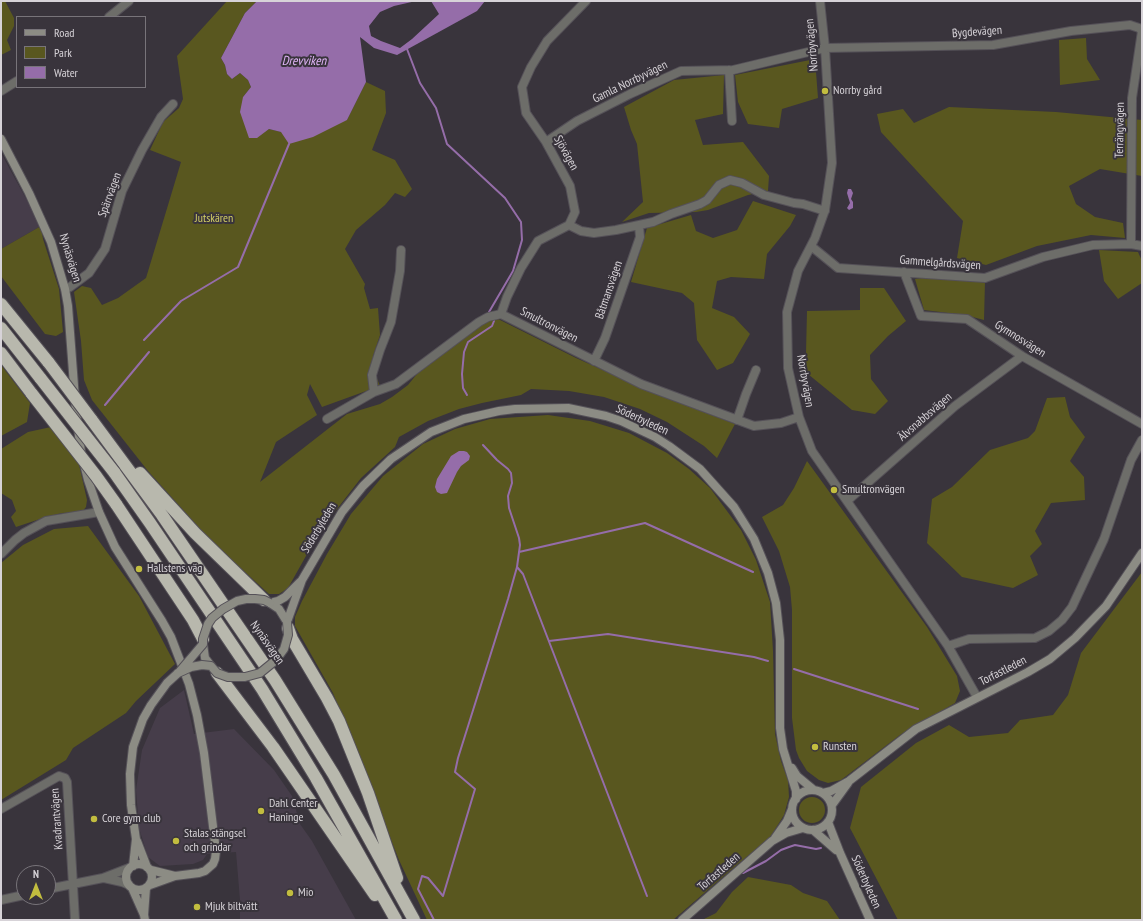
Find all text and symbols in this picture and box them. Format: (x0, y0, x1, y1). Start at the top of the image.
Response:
legend (16, 16, 146, 88)
street label: Norrbyvägen (803, 18, 821, 72)
street label: Bygdevägen (951, 23, 1003, 41)
text: Road (54, 25, 74, 40)
text: Park (54, 45, 72, 60)
water label: Drevviken (282, 53, 326, 69)
street label: Gamla Norrbyvägen (590, 58, 670, 106)
text: Water (54, 65, 78, 80)
place label: Norrby gård (833, 84, 882, 98)
marker: Norrby gård (820, 86, 830, 96)
street label: Terrängvägen (1112, 102, 1128, 158)
street label: Sjövägen (551, 133, 581, 173)
street label: Spärrvägen (95, 171, 125, 219)
park label: Jutskären (195, 212, 233, 226)
street label: Nynäsvägen (56, 232, 84, 284)
street label: Gammelgårdsvägen (899, 253, 981, 273)
street label: Båtmansvägen (592, 259, 626, 321)
street label: Smultronvägen (518, 304, 580, 346)
street label: Gymnosvägen (992, 318, 1048, 360)
street label: Norrbyvägen (793, 354, 817, 408)
street label: Älvsnabbsvägen (895, 390, 955, 444)
street label: Söderbyleden (613, 402, 671, 438)
place label: Smultronvägen (842, 483, 905, 497)
marker: Smultronvägen (829, 485, 839, 495)
street label: Söderbyleden (298, 500, 340, 556)
place label: Hallstens väg (147, 562, 203, 576)
marker: Hallstens väg (134, 564, 144, 574)
street label: Nynäsvägen (247, 618, 287, 668)
street label: Torfastleden (977, 653, 1029, 689)
place label: Runsten (823, 740, 857, 754)
marker: Runsten (810, 742, 820, 752)
street label: Kvadrantvägen (48, 788, 66, 850)
place label: Dahl Center Haninge (269, 797, 318, 825)
marker: Dahl Center Haninge (256, 806, 266, 816)
place label: Core gym club (102, 812, 161, 826)
marker: Core gym club (89, 814, 99, 824)
place label: Stalas stängsel och grindar (184, 827, 246, 855)
marker: Stalas stängsel och grindar (171, 836, 181, 846)
street label: Torfastleden (695, 850, 743, 894)
street label: Söderbyleden (848, 853, 884, 911)
north arrow (16, 865, 56, 905)
text: N (33, 867, 39, 881)
place label: Mio (298, 886, 313, 900)
marker: Mio (285, 888, 295, 898)
place label: Mjuk biltvätt (205, 900, 258, 914)
marker: Mjuk biltvätt (192, 902, 202, 912)

